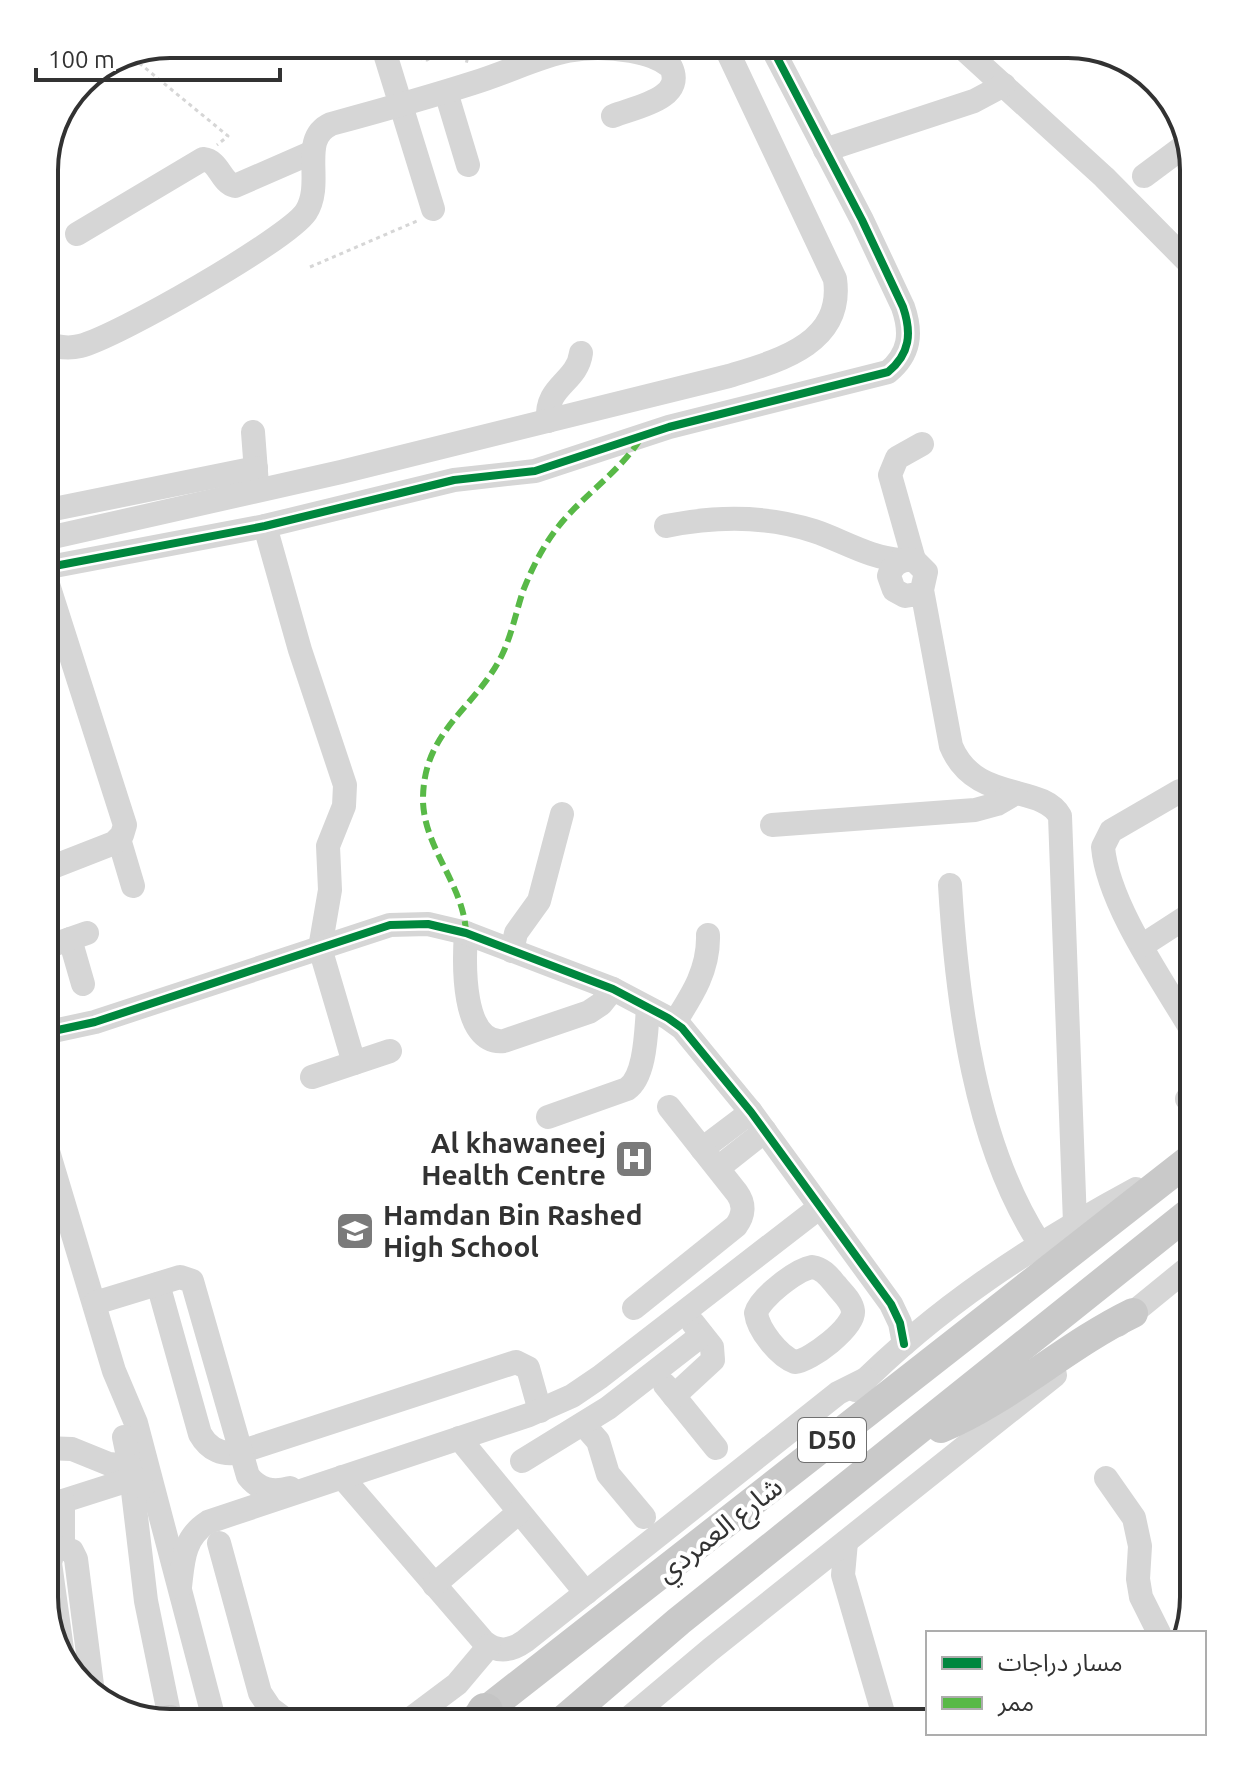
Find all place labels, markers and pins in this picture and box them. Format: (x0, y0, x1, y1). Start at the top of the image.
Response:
place label: Al khawaneej Health Centre (421, 1127, 606, 1190)
hospital icon: Al khawaneej Health Centre (613, 1138, 655, 1180)
place label: Hamdan Bin Rashed High School (383, 1199, 643, 1262)
school or university icon: Hamdan Bin Rashed High School (334, 1210, 376, 1252)

